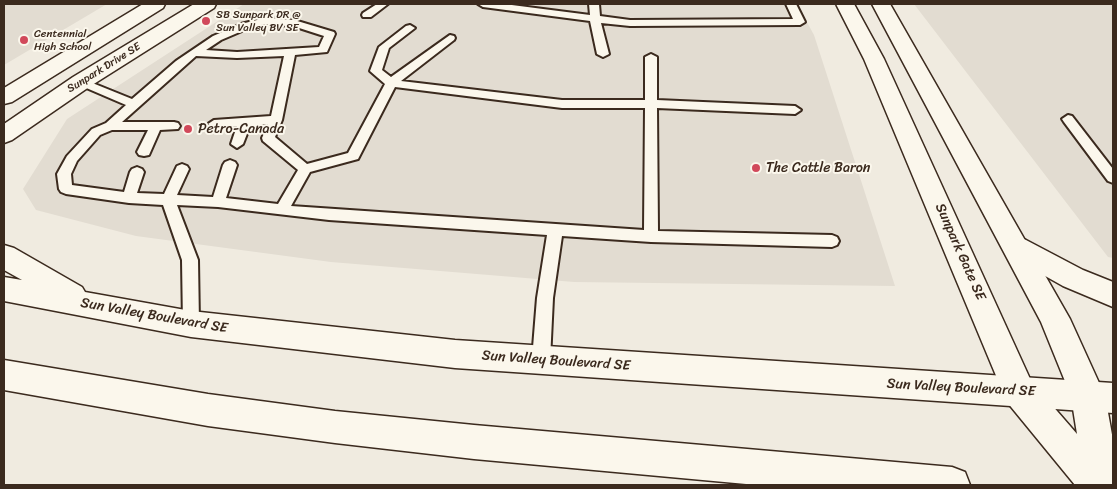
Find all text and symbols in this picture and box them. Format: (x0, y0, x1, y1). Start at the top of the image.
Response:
place label: SB Sunpark DR @ Sun Valley BV SE (216, 8, 301, 34)
marker: SB Sunpark DR @ Sun Valley BV SE (200, 15, 212, 27)
place label: Centennial High School (34, 27, 91, 53)
marker: Centennial High School (18, 34, 30, 46)
street label: Sunpark Drive SE (65, 40, 143, 96)
place label: Petro-Canada (198, 121, 284, 137)
marker: Petro-Canada (182, 123, 194, 135)
place label: The Cattle Baron (766, 160, 870, 176)
marker: The Cattle Baron (750, 162, 762, 174)
street label: Sunpark Gate SE (931, 201, 989, 303)
street label: Sun Valley Boulevard SE (79, 295, 229, 337)
street label: Sun Valley Boulevard SE (481, 347, 631, 375)
street label: Sun Valley Boulevard SE (886, 376, 1036, 400)

